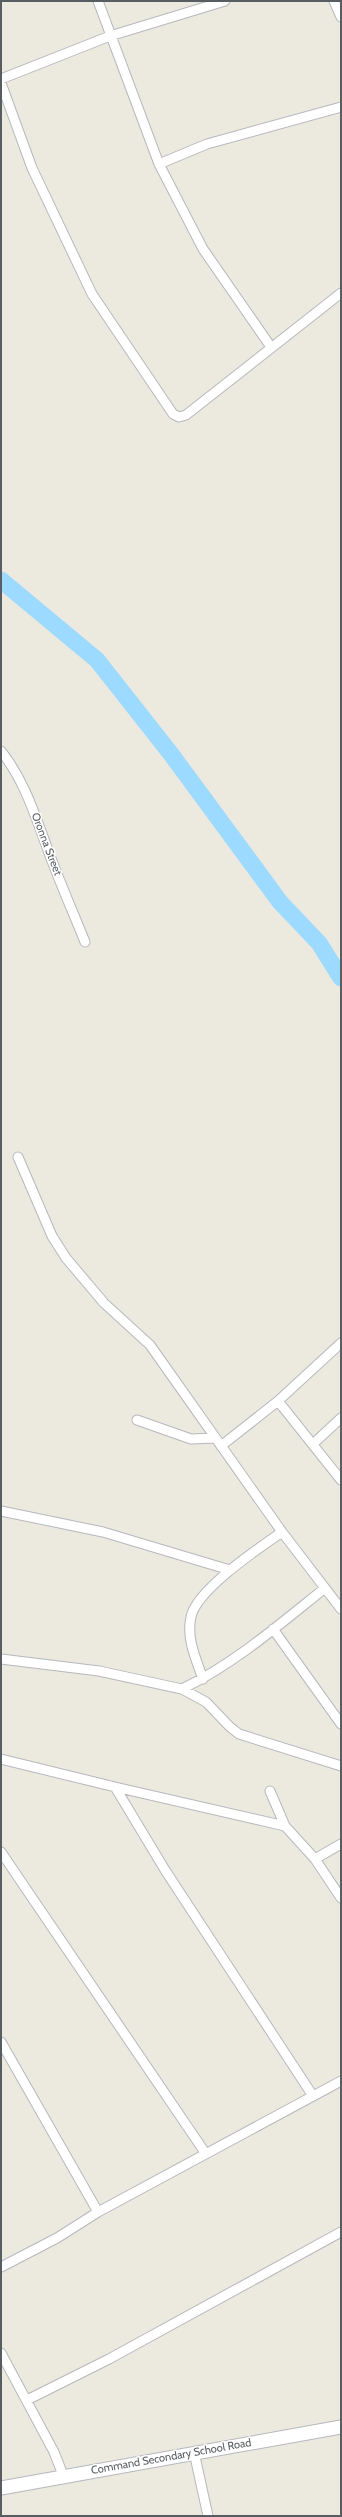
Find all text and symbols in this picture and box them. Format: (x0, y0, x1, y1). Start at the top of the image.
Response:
street label: Oronna Street (29, 811, 65, 878)
street label: Command Secondary School Road (90, 2435, 252, 2477)

